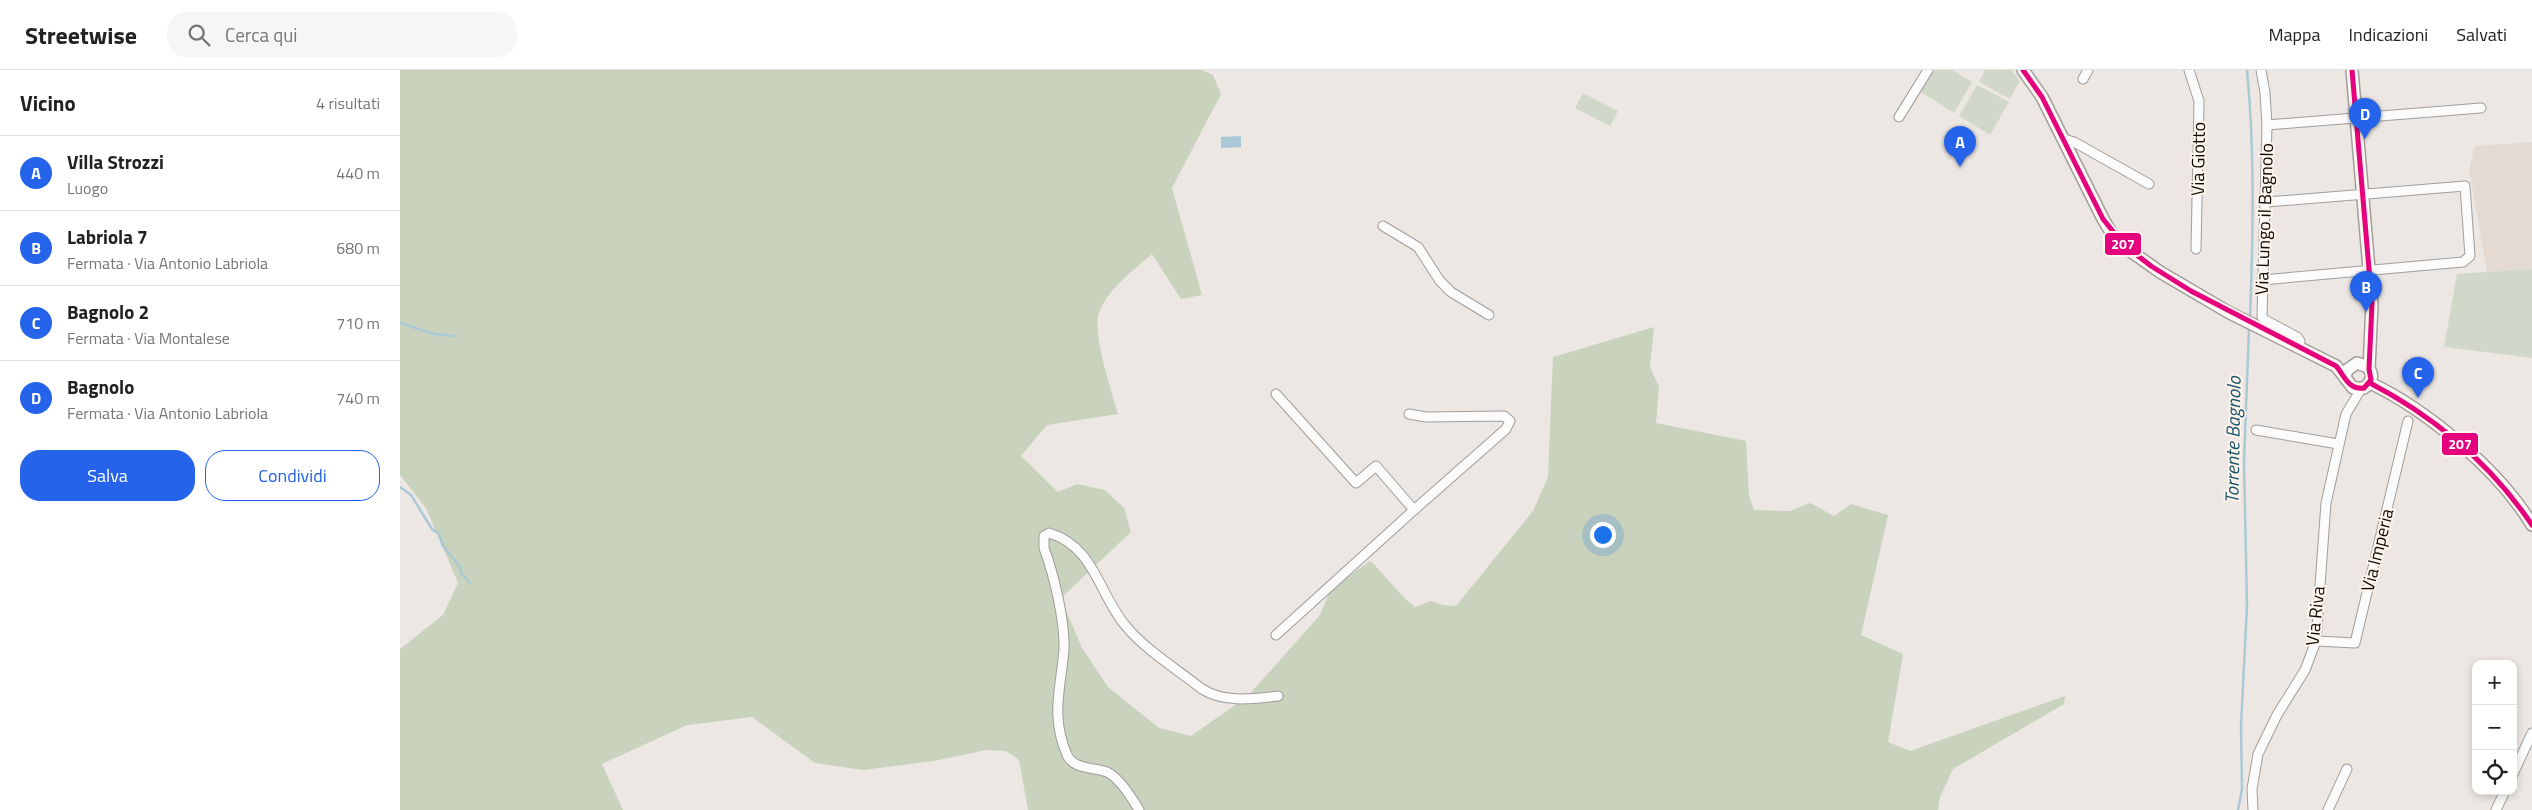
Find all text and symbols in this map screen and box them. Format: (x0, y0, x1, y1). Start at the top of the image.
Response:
search box (167, 12, 517, 57)
text: Streetwise (25, 17, 137, 53)
text: Cerca qui (225, 20, 297, 49)
icon: search (185, 21, 213, 49)
text: Mappa (2268, 21, 2321, 48)
text: Indicazioni (2349, 21, 2428, 48)
text: Salvati (2456, 21, 2507, 48)
text: Vicino (20, 87, 76, 119)
text: 4 risultati (316, 91, 380, 115)
pin: D (2349, 98, 2381, 139)
street label: Via Giotto (2184, 122, 2212, 196)
pin: A (1944, 126, 1976, 167)
street label: Via Lungo il Bagnolo (2248, 143, 2280, 295)
text: Villa Strozzi (67, 147, 164, 176)
text: A (31, 161, 41, 185)
text: 440 m (336, 161, 380, 185)
text: Luogo (67, 176, 108, 200)
text: Labriola 7 (67, 222, 148, 251)
line badge: 207 (2104, 232, 2142, 256)
text: 207 (2111, 233, 2135, 254)
text: B (31, 236, 41, 260)
text: 680 m (336, 236, 380, 260)
text: Fermata · Via Antonio Labriola (67, 251, 268, 275)
pin: B (2350, 271, 2382, 312)
text: Bagnolo 2 (67, 297, 149, 326)
text: C (32, 311, 40, 335)
text: 710 m (336, 311, 380, 335)
text: Fermata · Via Montalese (67, 326, 230, 350)
pin: C (2402, 357, 2434, 398)
text: Bagnolo (67, 372, 134, 401)
water label: Torrente Bagnolo (2216, 375, 2248, 504)
text: D (31, 386, 41, 410)
text: 740 m (336, 386, 380, 410)
text: Fermata · Via Antonio Labriola (67, 401, 268, 425)
line badge: 207 (2441, 432, 2479, 456)
text: 207 (2448, 433, 2472, 454)
button: Salva (20, 450, 195, 501)
button: Condividi (205, 450, 380, 501)
street label: Via Imperia (2354, 506, 2400, 594)
your location (1590, 522, 1616, 548)
street label: Via Riva (2298, 585, 2332, 647)
map controls (2472, 660, 2517, 795)
button: + (2472, 660, 2517, 705)
button: − (2472, 705, 2517, 750)
button: locate (2472, 750, 2517, 795)

